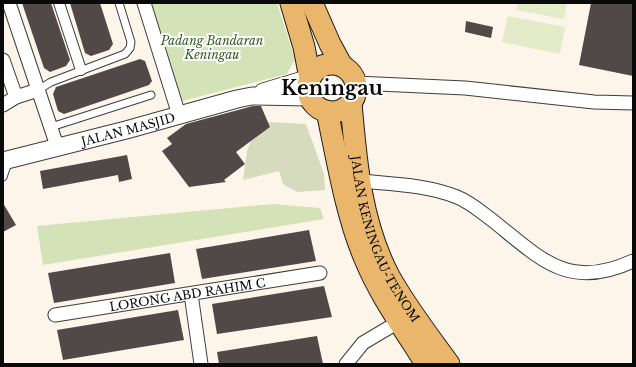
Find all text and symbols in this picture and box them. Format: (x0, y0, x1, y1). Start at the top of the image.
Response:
park label: Padang Bandaran Keningau (160, 33, 264, 62)
district label: Keningau (281, 76, 383, 100)
street label: JALAN MASJID (77, 109, 177, 149)
street label: JALAN KENINGAU-TENOM (348, 153, 423, 325)
street label: LORONG ABD RAHIM C (108, 274, 266, 314)

